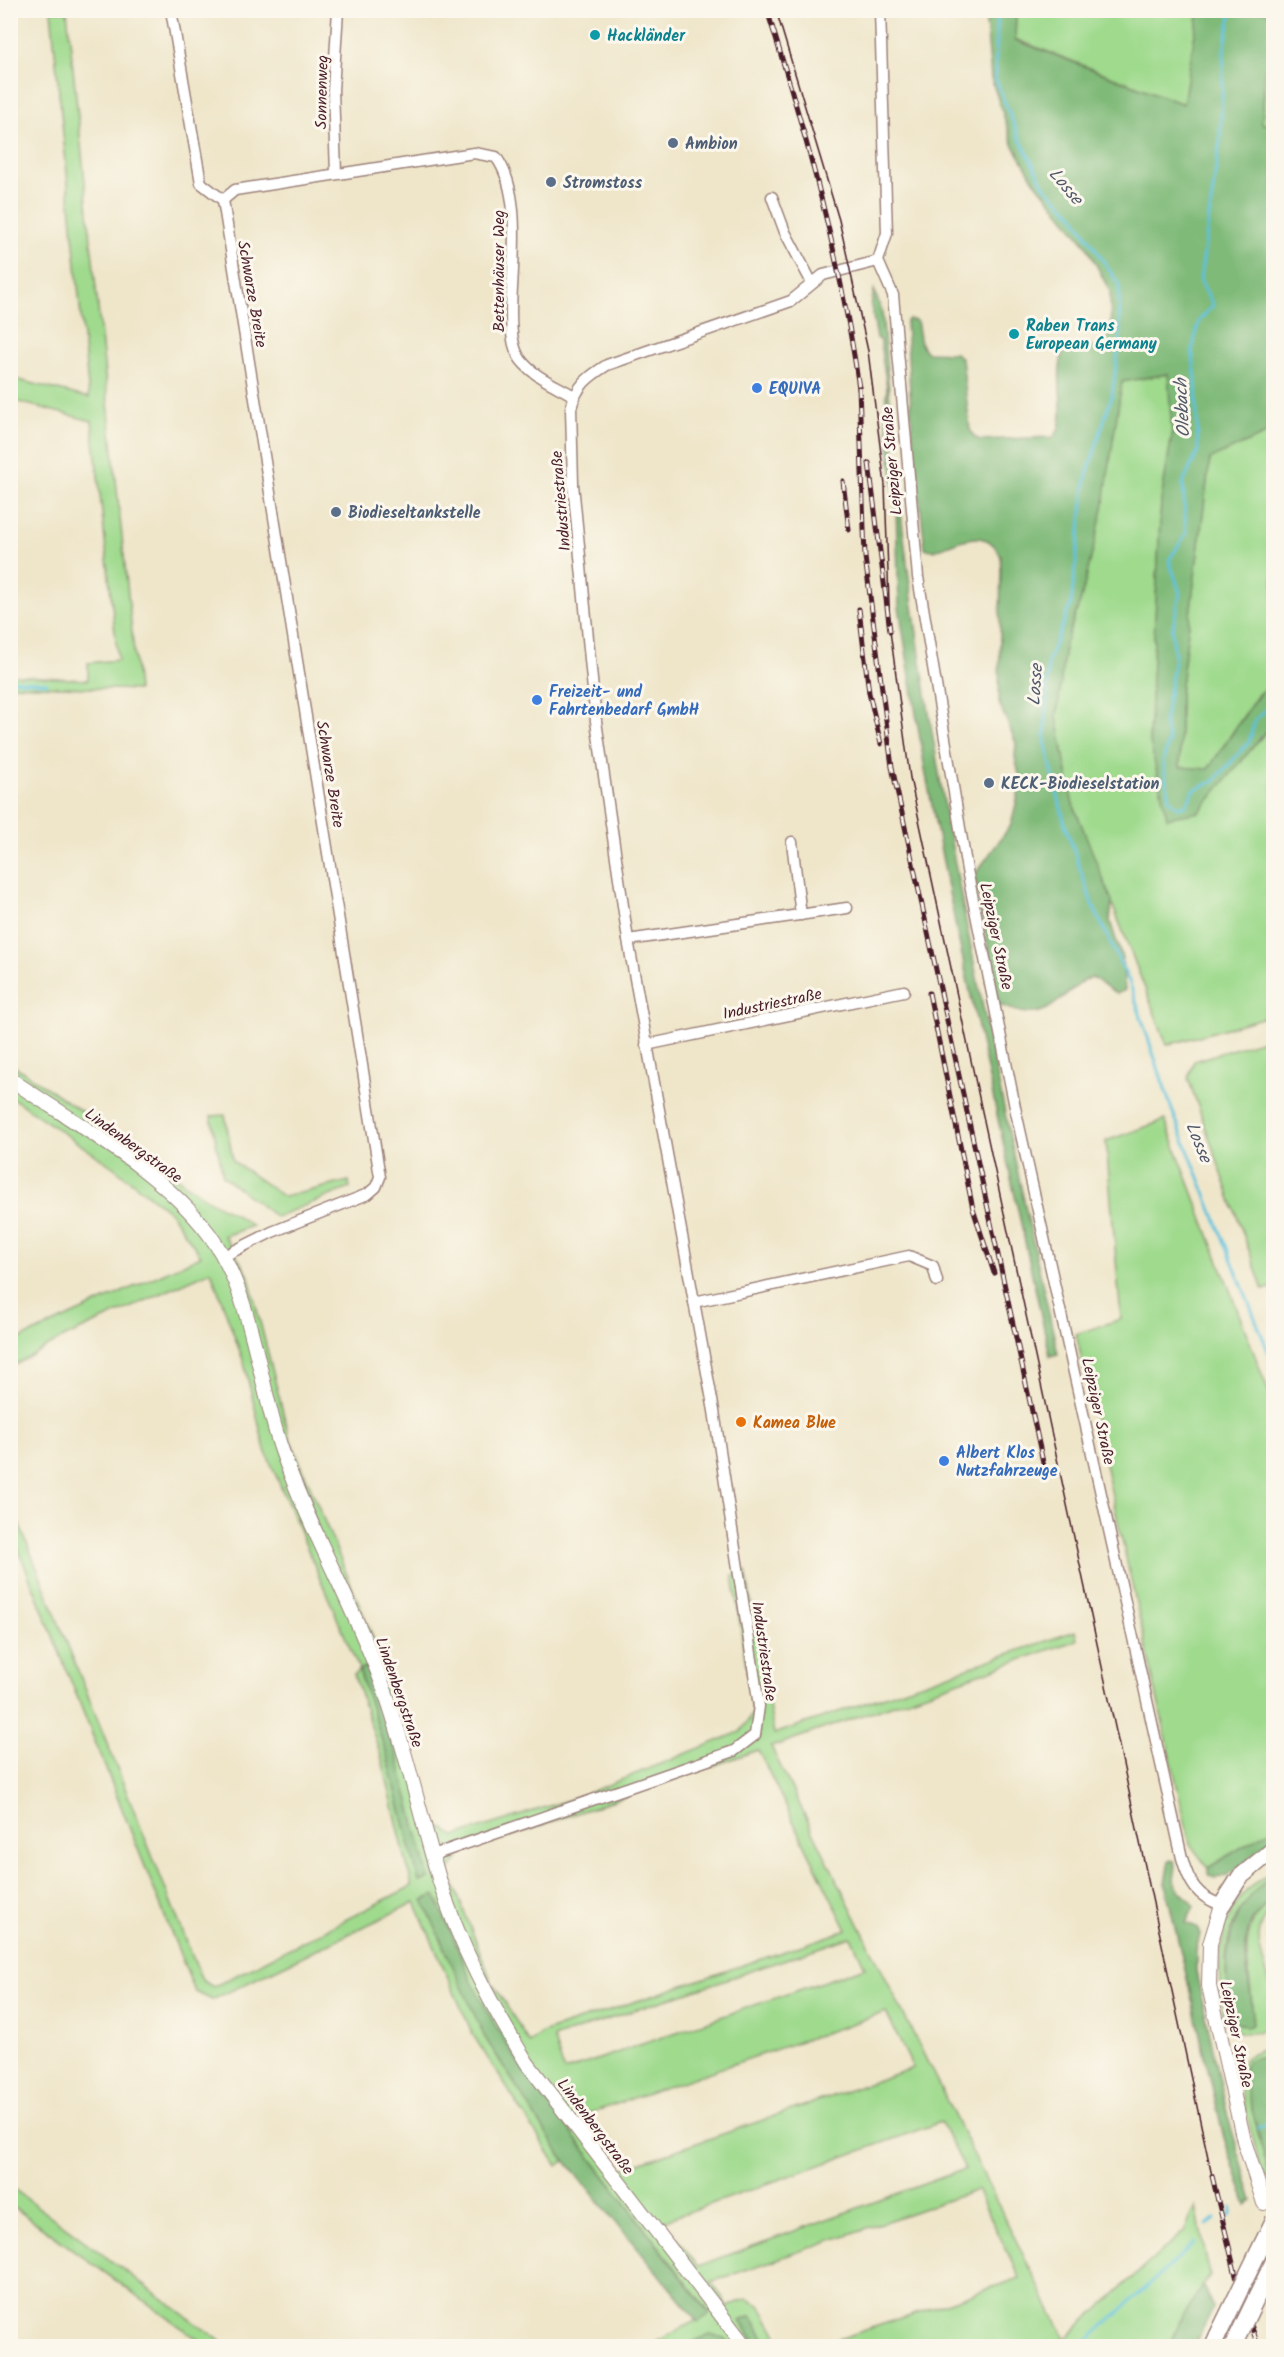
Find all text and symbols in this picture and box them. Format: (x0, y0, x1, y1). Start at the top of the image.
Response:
place label: Hackländer (607, 24, 686, 49)
marker: Hackländer (588, 28, 602, 42)
street label: Sonnenweg (309, 55, 336, 129)
place label: Ambion (685, 132, 738, 157)
marker: Ambion (666, 136, 680, 150)
water label: Losse (1040, 162, 1090, 214)
place label: Stromstoss (563, 171, 643, 196)
marker: Stromstoss (544, 175, 558, 189)
street label: Bettenhäuser Weg (487, 210, 512, 332)
street label: Schwarze Breite (230, 239, 273, 350)
place label: Raben Trans European Germany (1026, 314, 1158, 357)
marker: Raben Trans European Germany (1007, 327, 1021, 341)
water label: Olebach (1167, 376, 1200, 438)
place label: EQUIVA (769, 377, 821, 402)
marker: EQUIVA (750, 381, 764, 395)
street label: Leipziger Straße (875, 406, 910, 516)
street label: Industriestraße (545, 450, 578, 552)
place label: Biodieseltankstelle (348, 501, 481, 526)
marker: Biodieseltankstelle (329, 505, 343, 519)
water label: Losse (1021, 662, 1053, 707)
place label: Freizeit- und Fahrtenbedarf GmbH (549, 680, 699, 723)
marker: Freizeit- und Fahrtenbedarf GmbH (530, 693, 544, 707)
street label: Schwarze Breite (309, 719, 350, 830)
place label: KECK-Biodieselstation (1001, 772, 1160, 797)
marker: KECK-Biodieselstation (982, 776, 996, 790)
street label: Leipziger Straße (972, 880, 1019, 992)
street label: Industriestraße (720, 982, 824, 1027)
street label: Lindenbergstraße (79, 1102, 187, 1190)
water label: Losse (1176, 1118, 1220, 1169)
street label: Leipziger Straße (1074, 1355, 1121, 1467)
place label: Kamea Blue (753, 1411, 836, 1436)
marker: Kamea Blue (734, 1415, 748, 1429)
place label: Albert Klos Nutzfahrzeuge (956, 1441, 1058, 1484)
marker: Albert Klos Nutzfahrzeuge (937, 1454, 951, 1468)
street label: Industriestraße (744, 1600, 783, 1703)
street label: Lindenbergstraße (368, 1634, 429, 1751)
street label: Leipziger Straße (1212, 1978, 1259, 2090)
street label: Lindenbergstraße (550, 2073, 640, 2181)

